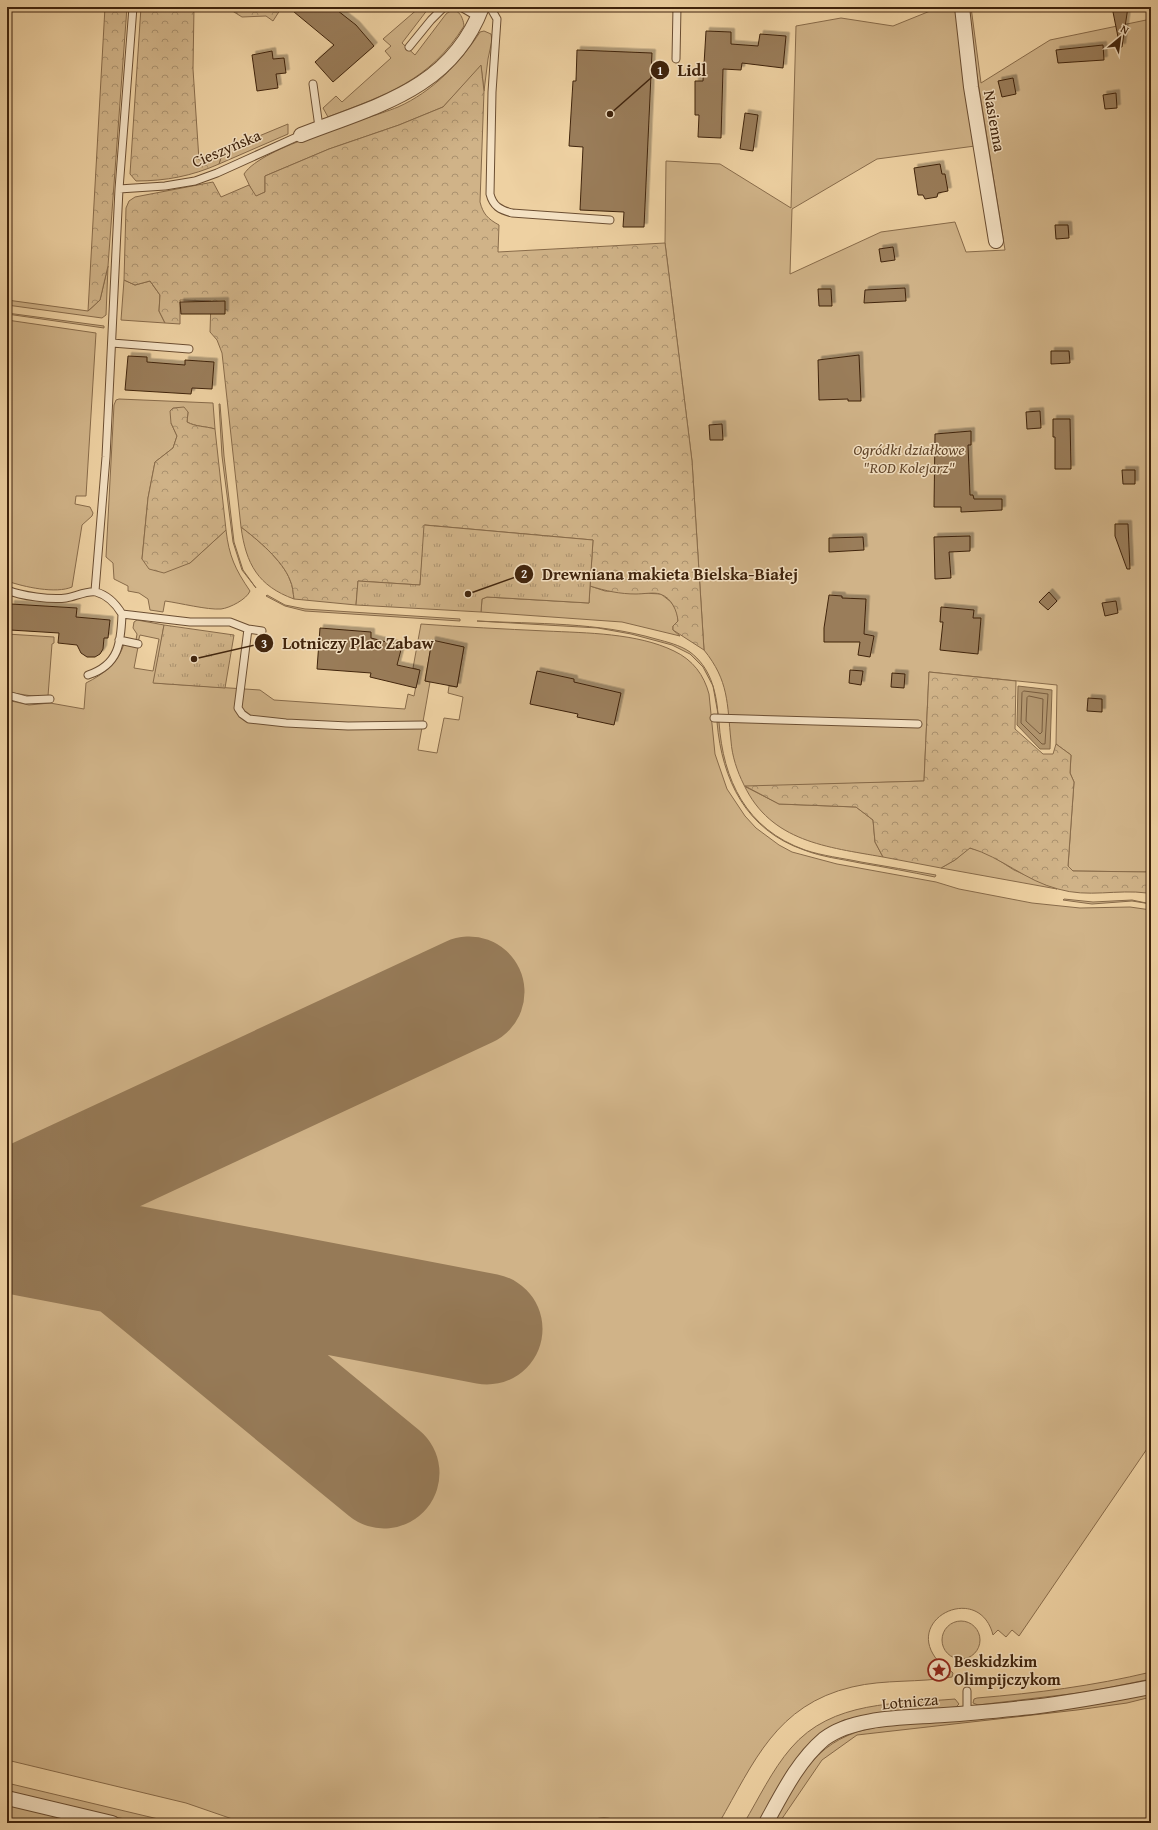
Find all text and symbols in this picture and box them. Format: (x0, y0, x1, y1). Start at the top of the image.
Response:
north arrow (1100, 18, 1140, 58)
text: N (1118, 20, 1133, 38)
callout: Lidl (650, 56, 715, 85)
text: Lidl (677, 57, 707, 82)
text: 1 (657, 62, 663, 79)
street label: Nasienna (978, 88, 1012, 154)
street label: Cieszyńska (188, 123, 265, 173)
park label: Ogródki działkowe "ROD Kolejarz" (853, 437, 965, 479)
callout: Drewniana makieta Bielska-Białej (514, 560, 806, 589)
text: Drewniana makieta Bielska-Białej (542, 561, 798, 586)
text: 2 (521, 565, 527, 582)
callout: Lotniczy Plac Zabaw (254, 629, 442, 658)
text: Lotniczy Plac Zabaw (282, 630, 435, 655)
text: 3 (261, 635, 267, 652)
place label: Beskidzkim Olimpijczykom (954, 1649, 1061, 1691)
place icon: Beskidzkim Olimpijczykom (926, 1657, 952, 1683)
street label: Lotnicza (881, 1687, 940, 1715)

